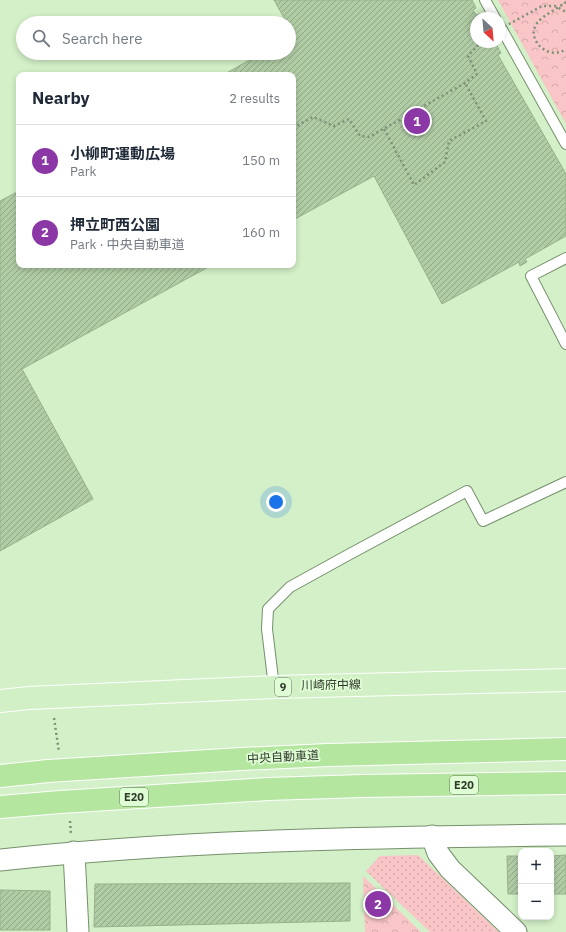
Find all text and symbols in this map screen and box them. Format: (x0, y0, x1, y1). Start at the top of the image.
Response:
north arrow (470, 12, 506, 48)
search box (16, 16, 296, 60)
icon: search (30, 27, 52, 49)
text: Search here (62, 29, 142, 48)
text: Nearby (32, 87, 90, 109)
text: 2 results (229, 90, 280, 107)
pin: 1 (404, 106, 430, 136)
text: 小柳町運動広場 (70, 144, 175, 163)
text: 1 (41, 152, 49, 169)
text: 150 m (242, 152, 280, 169)
text: Park (70, 163, 96, 180)
text: 押立町西公園 (70, 215, 160, 234)
text: 2 (41, 224, 49, 241)
text: 160 m (242, 224, 280, 241)
text: Park · 中央自動車道 (70, 236, 185, 253)
your location (266, 492, 286, 512)
street label: 川崎府中線 (301, 676, 361, 693)
road number: 9 (275, 678, 291, 696)
street label: 中央自動車道 (247, 747, 319, 766)
road number: E20 (450, 776, 478, 794)
road number: E20 (120, 788, 148, 806)
map controls (518, 848, 554, 920)
button: + (518, 848, 554, 884)
button: − (518, 884, 554, 920)
pin: 2 (365, 889, 391, 919)

